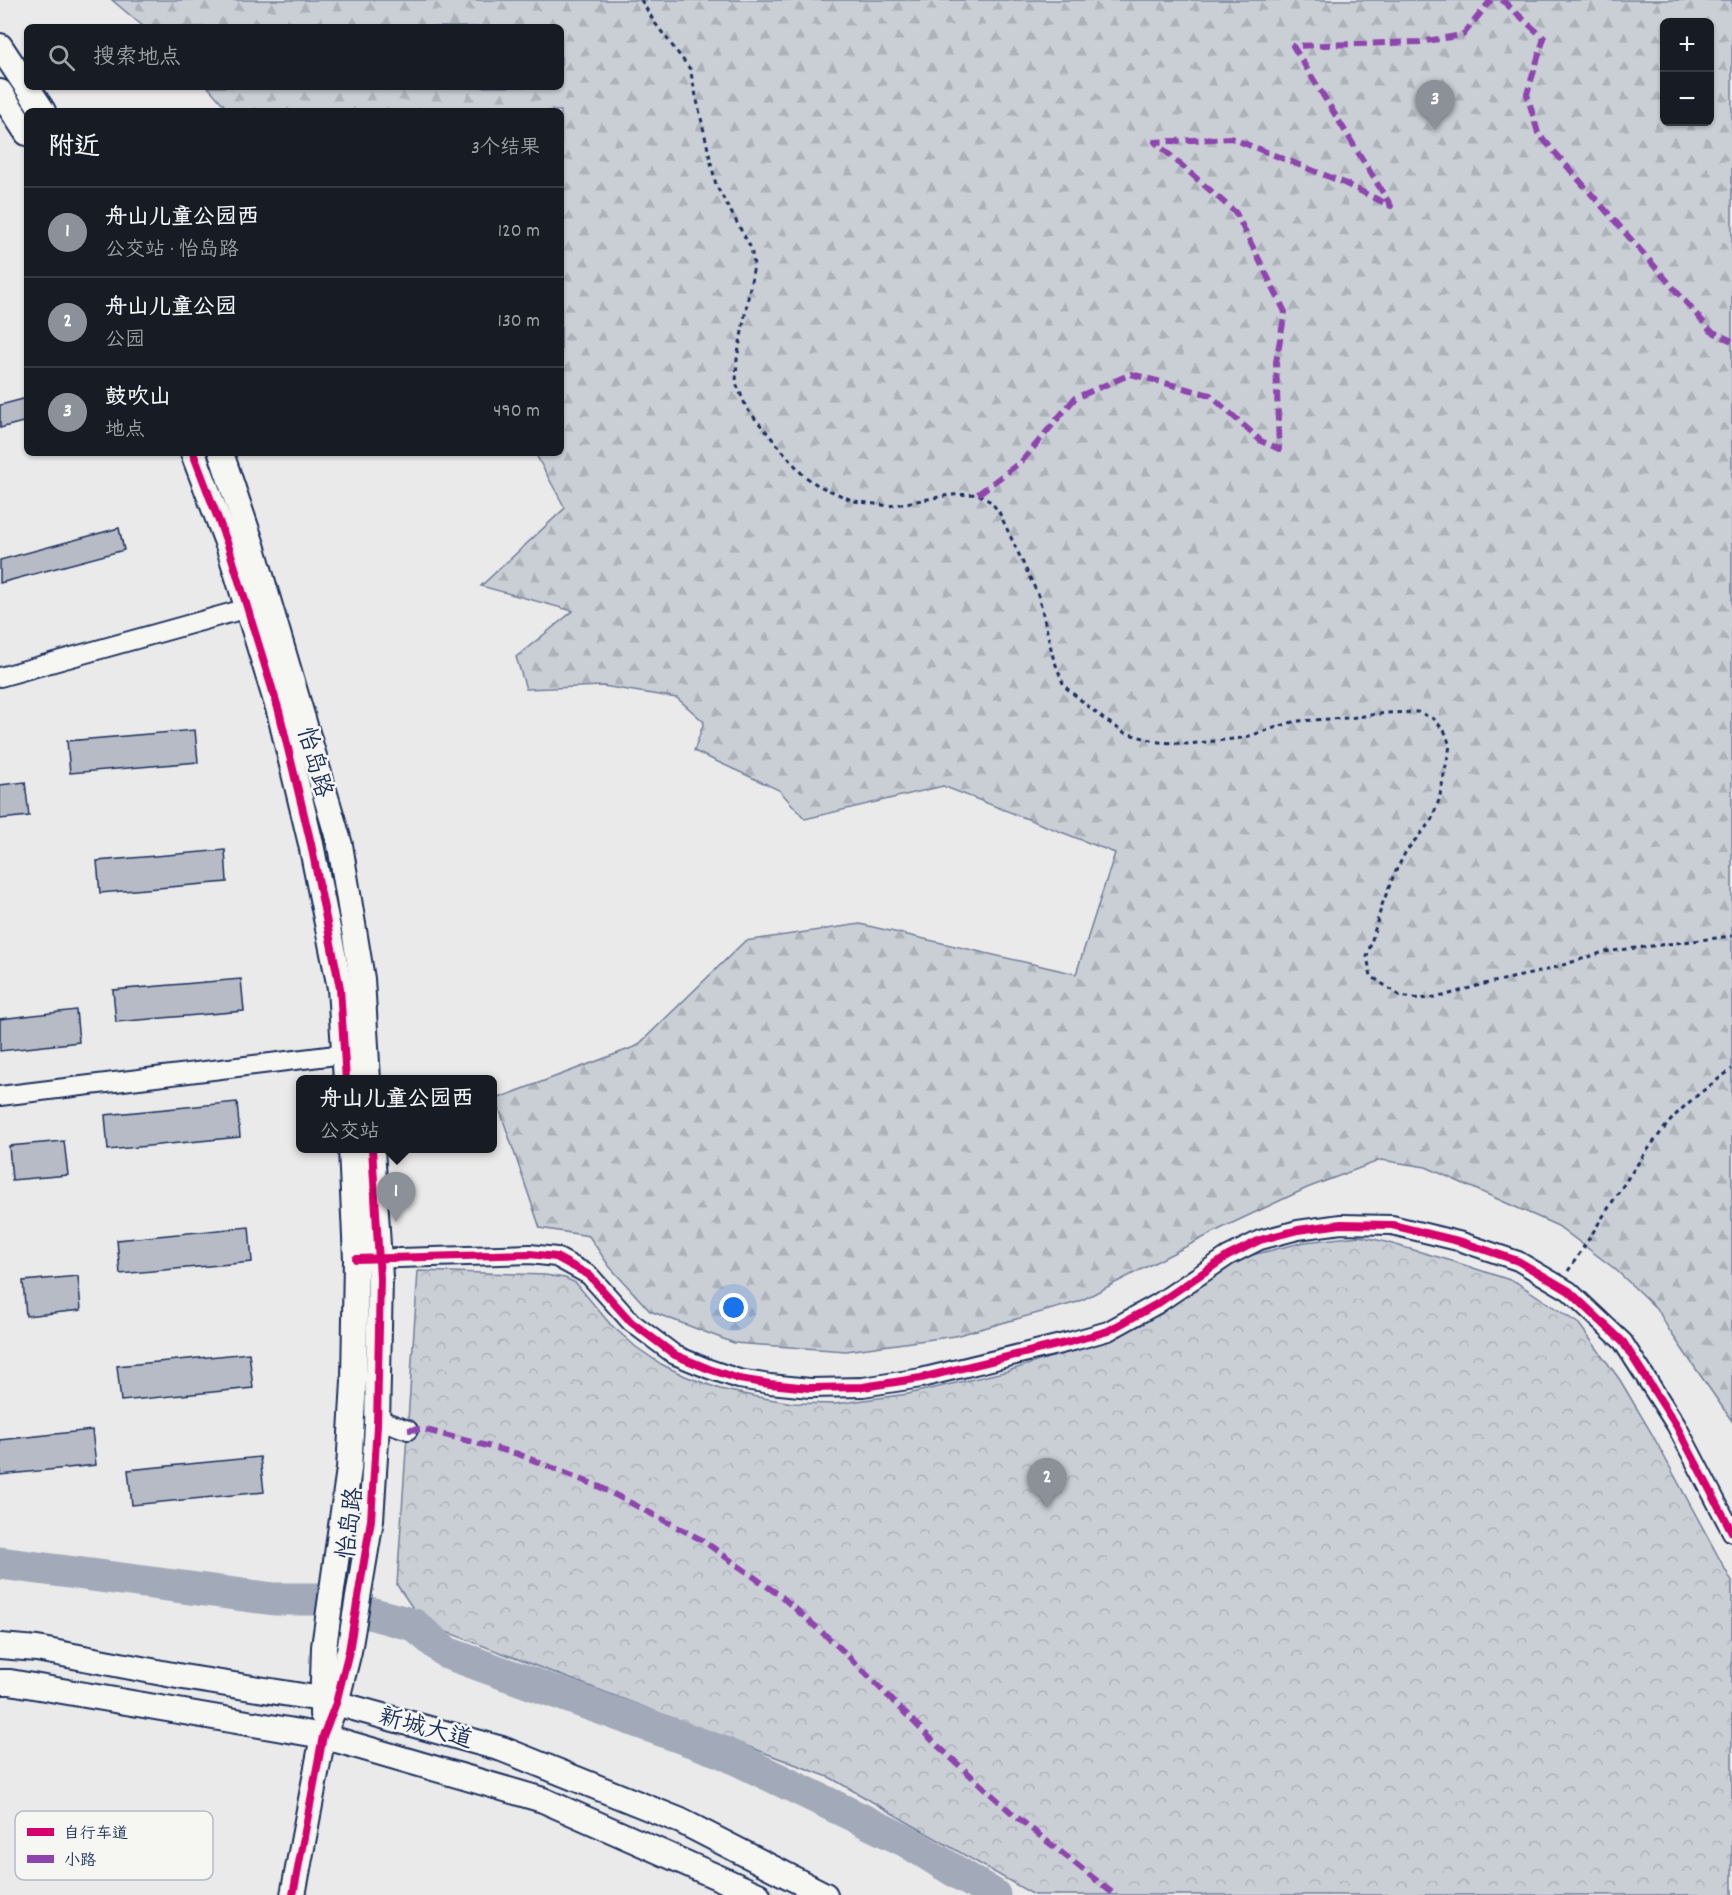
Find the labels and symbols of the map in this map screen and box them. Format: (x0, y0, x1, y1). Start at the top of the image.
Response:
pin: 3 (1416, 80, 1454, 130)
street label: 怡岛路 (287, 724, 339, 802)
pin: 1 (376, 1172, 416, 1222)
your location (719, 1293, 748, 1322)
pin: 2 (1028, 1458, 1066, 1508)
street label: 怡岛路 (331, 1486, 373, 1561)
street label: 新城大道 (374, 1701, 476, 1759)
legend (15, 1811, 213, 1880)
text: 自行车道 (64, 1823, 128, 1846)
text: 小路 (64, 1850, 96, 1873)

